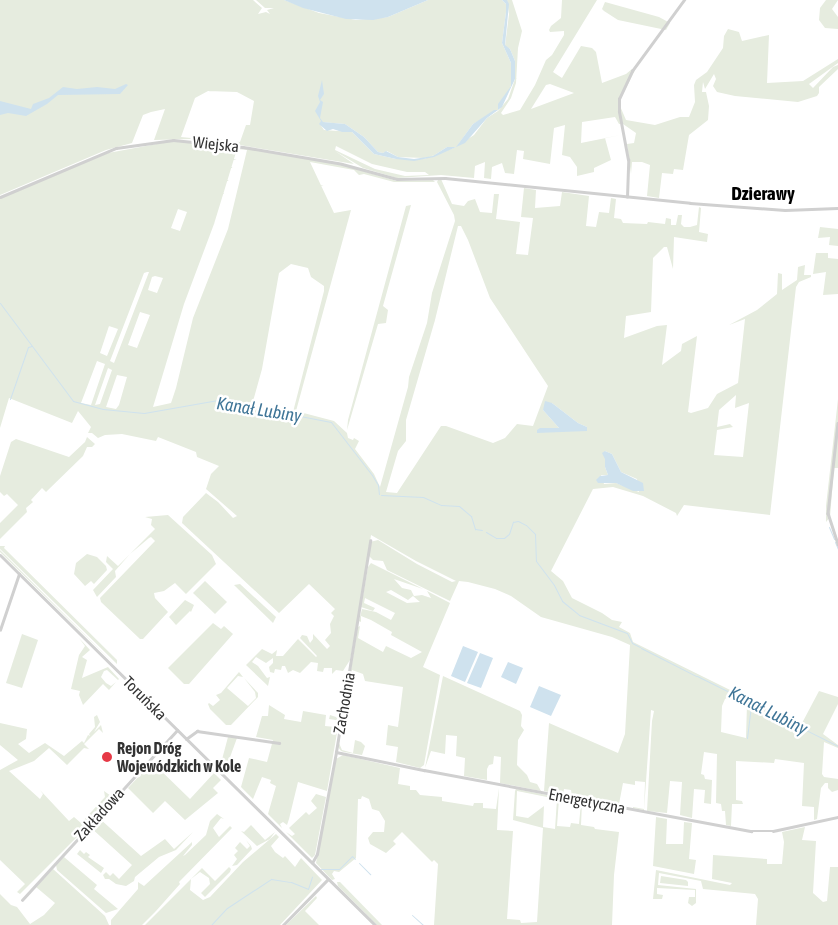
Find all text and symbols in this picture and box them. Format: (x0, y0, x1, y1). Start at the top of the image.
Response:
street label: Wiejska (192, 132, 240, 156)
district label: Dzierawy (731, 183, 795, 205)
water label: Kanał Lubiny (215, 393, 303, 427)
street label: Zachodnia (329, 671, 359, 735)
street label: Toruńska (119, 672, 171, 724)
water label: Kanał Lubiny (725, 682, 811, 740)
place label: Rejon Dróg Wojewódzkich w Kole (117, 738, 241, 776)
marker: Rejon Dróg Wojewódzkich w Kole (101, 751, 113, 763)
street label: Zakładowa (70, 783, 128, 845)
street label: Energetyczna (547, 784, 627, 818)

